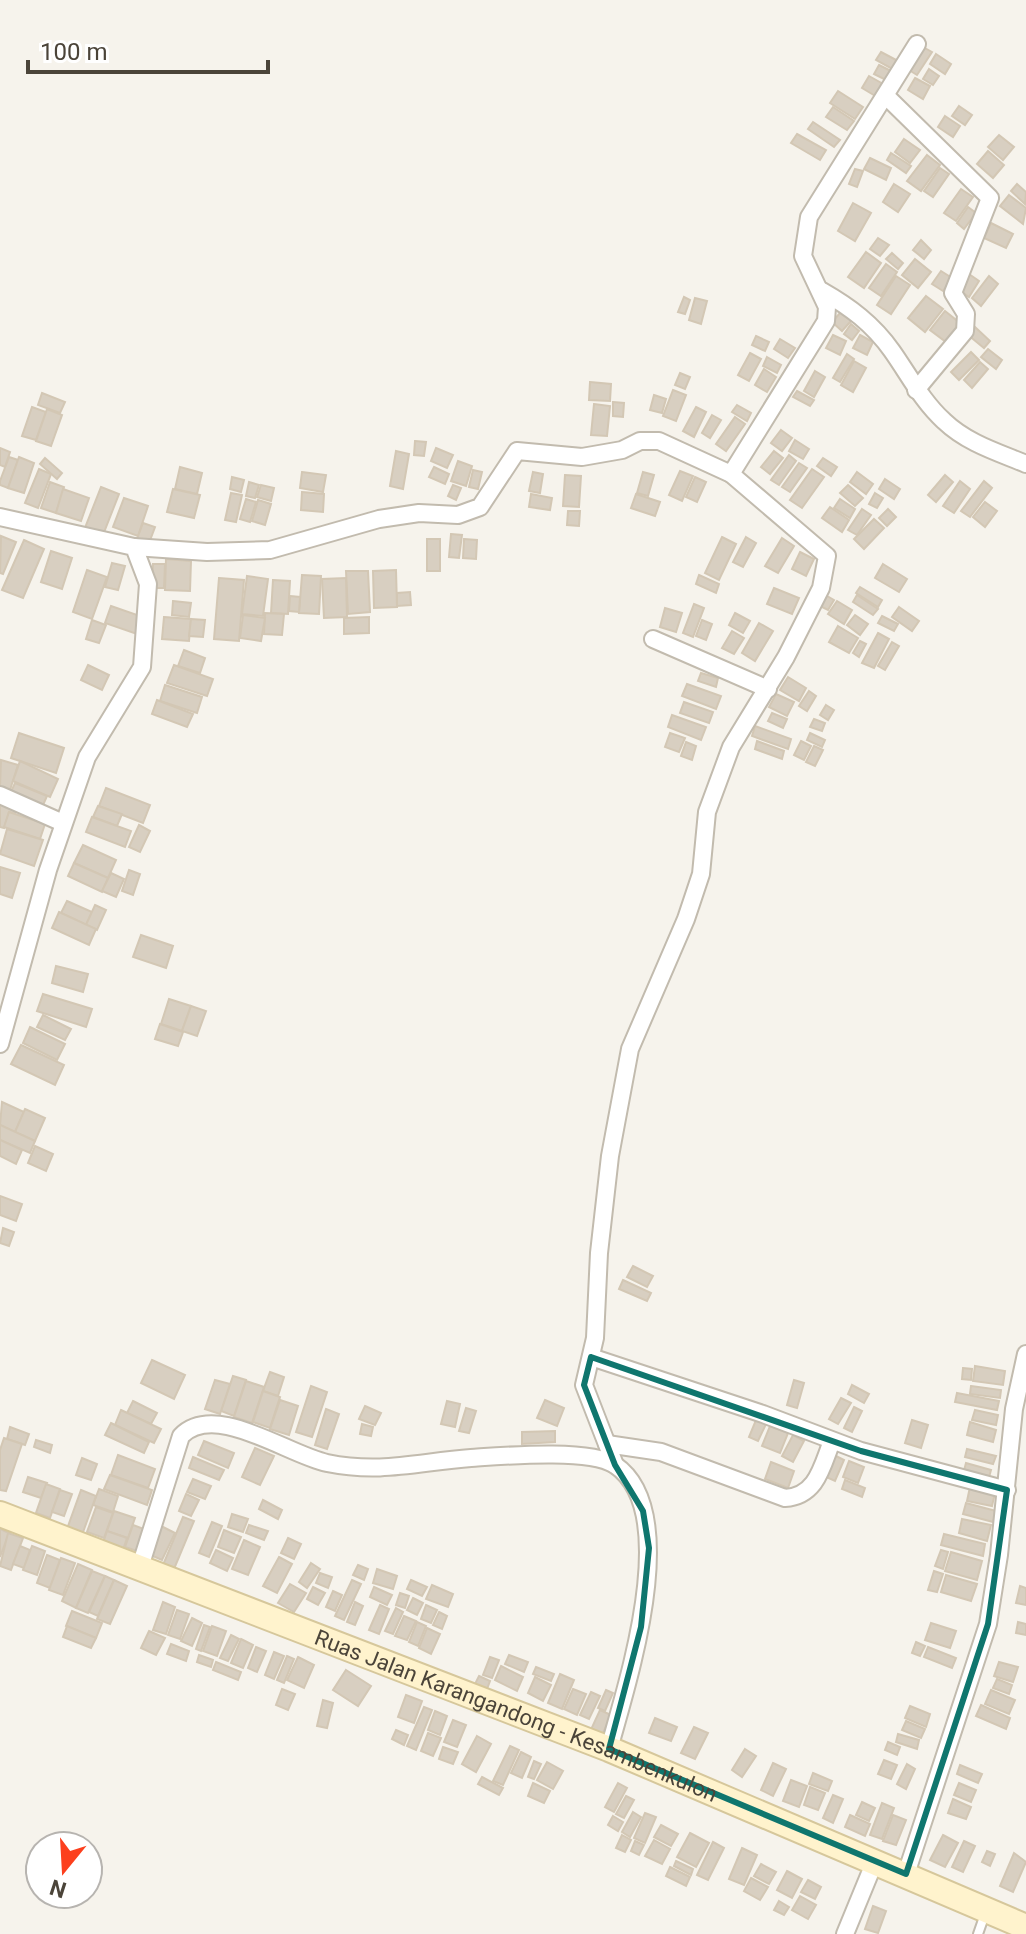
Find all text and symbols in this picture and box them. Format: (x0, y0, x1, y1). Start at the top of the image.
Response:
scale bar (28, 24, 268, 74)
text: 100 m (40, 38, 107, 66)
street label: Ruas Jalan Karangandong - Kesambenkulon (311, 1625, 721, 1807)
north arrow (24, 1830, 104, 1910)
text: N (47, 1874, 69, 1903)

